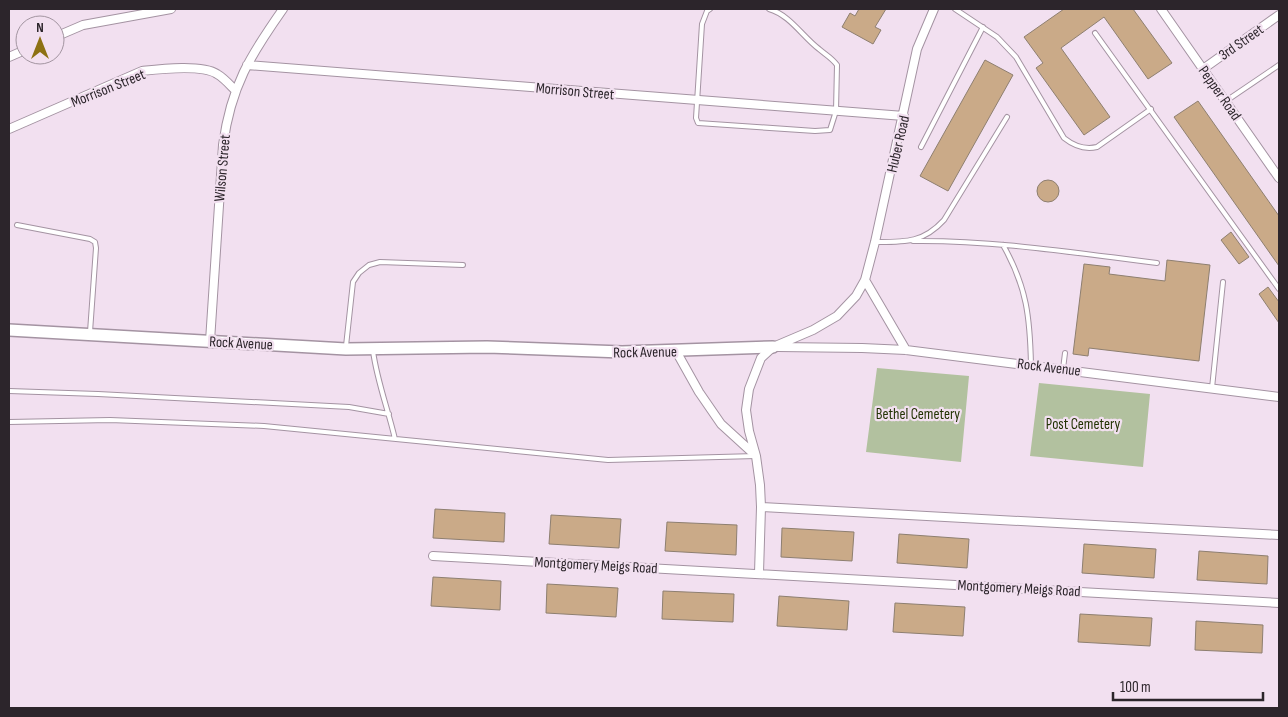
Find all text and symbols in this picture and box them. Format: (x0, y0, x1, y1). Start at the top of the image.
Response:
north arrow (15, 15, 65, 65)
text: N (36, 19, 44, 36)
street label: 3rd Street (1215, 20, 1268, 65)
street label: Pepper Road (1194, 62, 1245, 124)
street label: Morrison Street (68, 65, 149, 112)
street label: Morrison Street (535, 79, 615, 104)
street label: Huber Road (883, 114, 914, 174)
street label: Wilson Street (210, 133, 235, 202)
street label: Rock Avenue (209, 332, 273, 355)
street label: Rock Avenue (613, 342, 677, 363)
street label: Rock Avenue (1016, 354, 1082, 381)
park label: Bethel Cemetery (876, 405, 960, 424)
park label: Post Cemetery (1046, 415, 1120, 434)
street label: Montgomery Meigs Road (534, 553, 658, 578)
street label: Montgomery Meigs Road (957, 576, 1081, 601)
scale bar (1113, 670, 1263, 702)
text: 100 m (1120, 678, 1151, 697)

